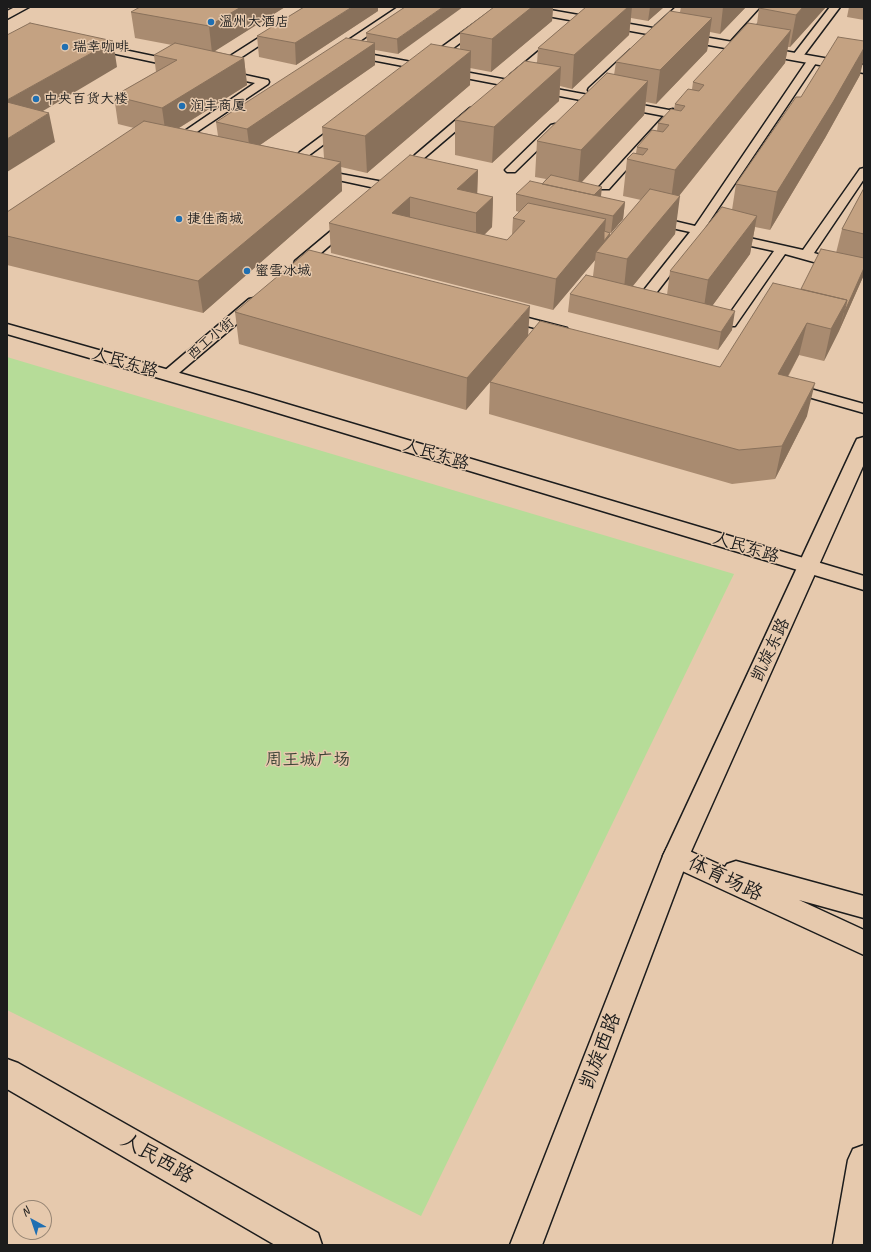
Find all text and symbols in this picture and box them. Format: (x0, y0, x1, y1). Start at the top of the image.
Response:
place label: 温州大酒店 (219, 14, 289, 30)
marker: 温州大酒店 (206, 17, 216, 27)
place label: 瑞幸咖啡 (73, 39, 129, 55)
marker: 瑞幸咖啡 (60, 42, 70, 52)
place label: 中央百货大楼 (44, 91, 128, 107)
marker: 中央百货大楼 (31, 94, 41, 104)
place label: 润丰商厦 (190, 98, 246, 114)
marker: 润丰商厦 (177, 101, 187, 111)
place label: 捷佳商城 (187, 211, 243, 227)
marker: 捷佳商城 (174, 214, 184, 224)
place label: 蜜雪冰城 (255, 263, 311, 279)
marker: 蜜雪冰城 (242, 266, 252, 276)
street label: 西工小街 (184, 315, 238, 363)
street label: 人民东路 (90, 344, 160, 382)
street label: 人民东路 (401, 435, 471, 475)
street label: 人民东路 (711, 528, 781, 568)
street label: 凯旋东路 (747, 615, 795, 685)
park label: 周王城广场 (266, 751, 350, 771)
street label: 体育场路 (684, 851, 766, 907)
street label: 凯旋西路 (575, 1009, 627, 1093)
street label: 人民西路 (116, 1129, 198, 1189)
north arrow (12, 1200, 52, 1240)
text: N (18, 1204, 32, 1219)

